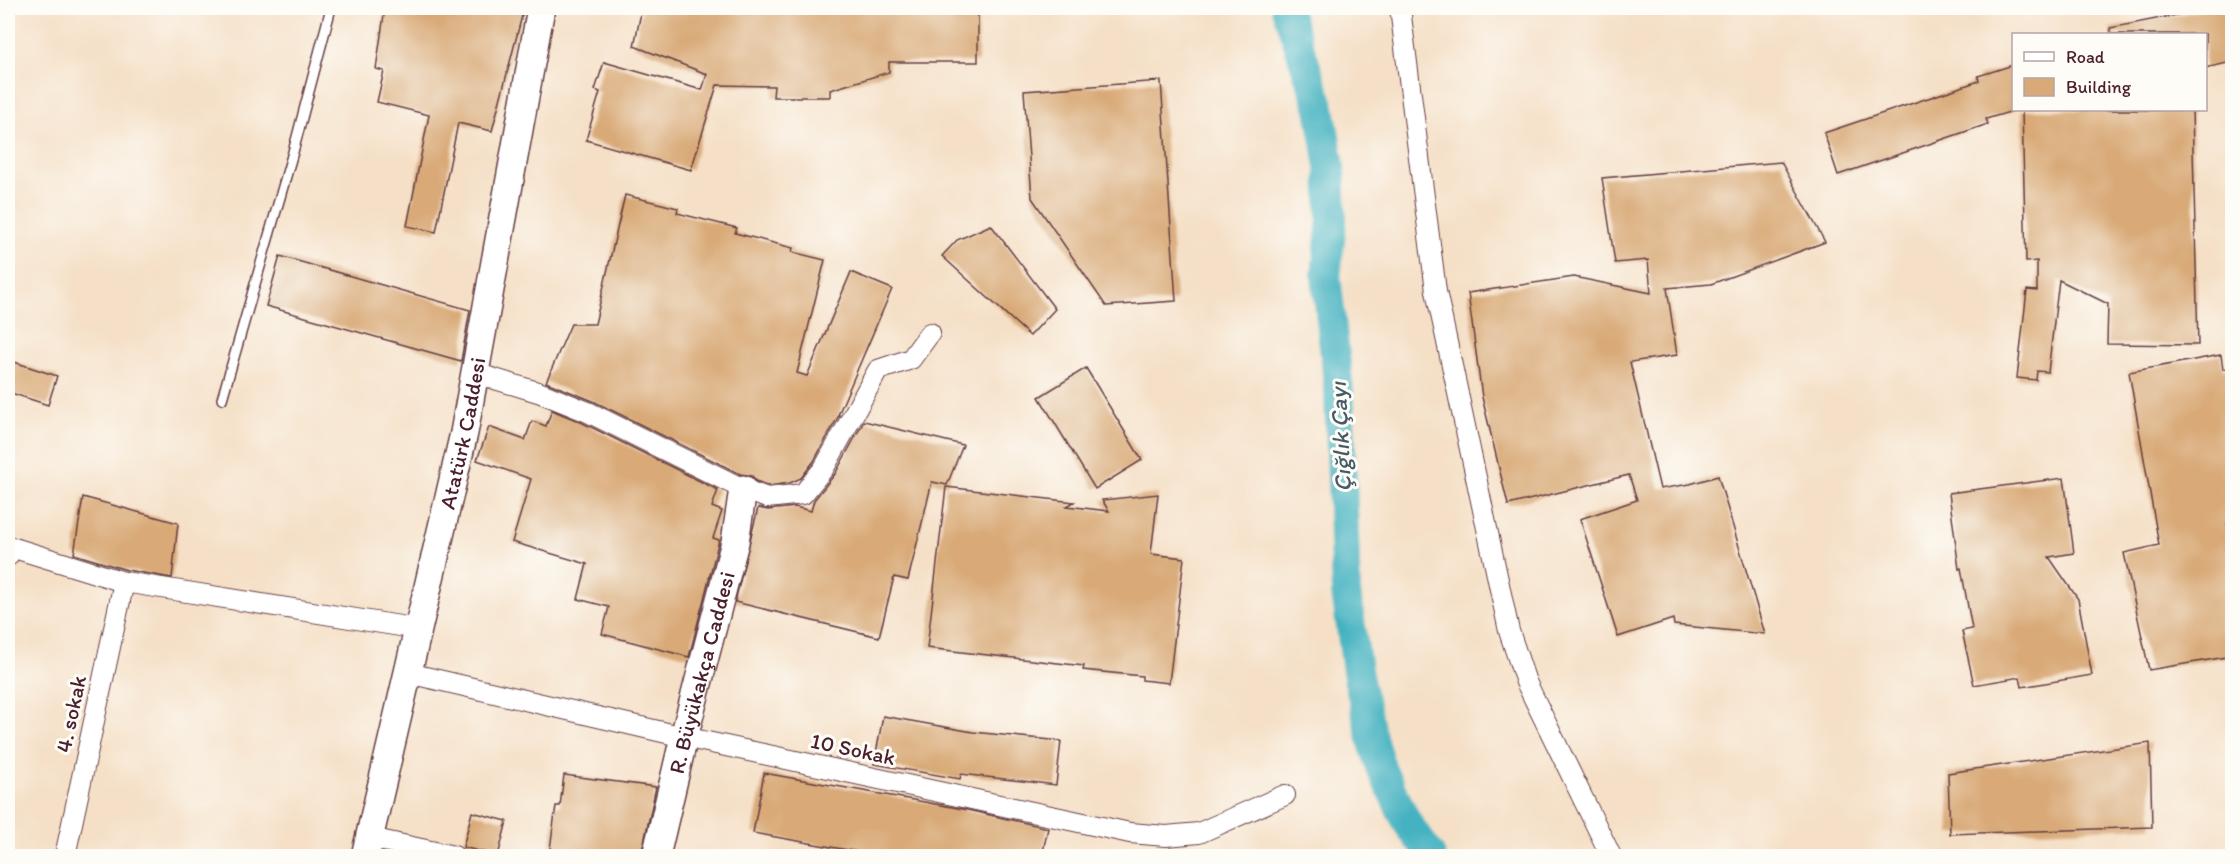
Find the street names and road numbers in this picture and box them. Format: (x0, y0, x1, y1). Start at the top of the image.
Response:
street label: Atatürk Caddesi (433, 355, 491, 512)
street label: R. Büyükakça Caddesi (662, 568, 740, 776)
street label: 4. sokak (50, 672, 92, 755)
street label: 10 Sokak (808, 727, 898, 771)

